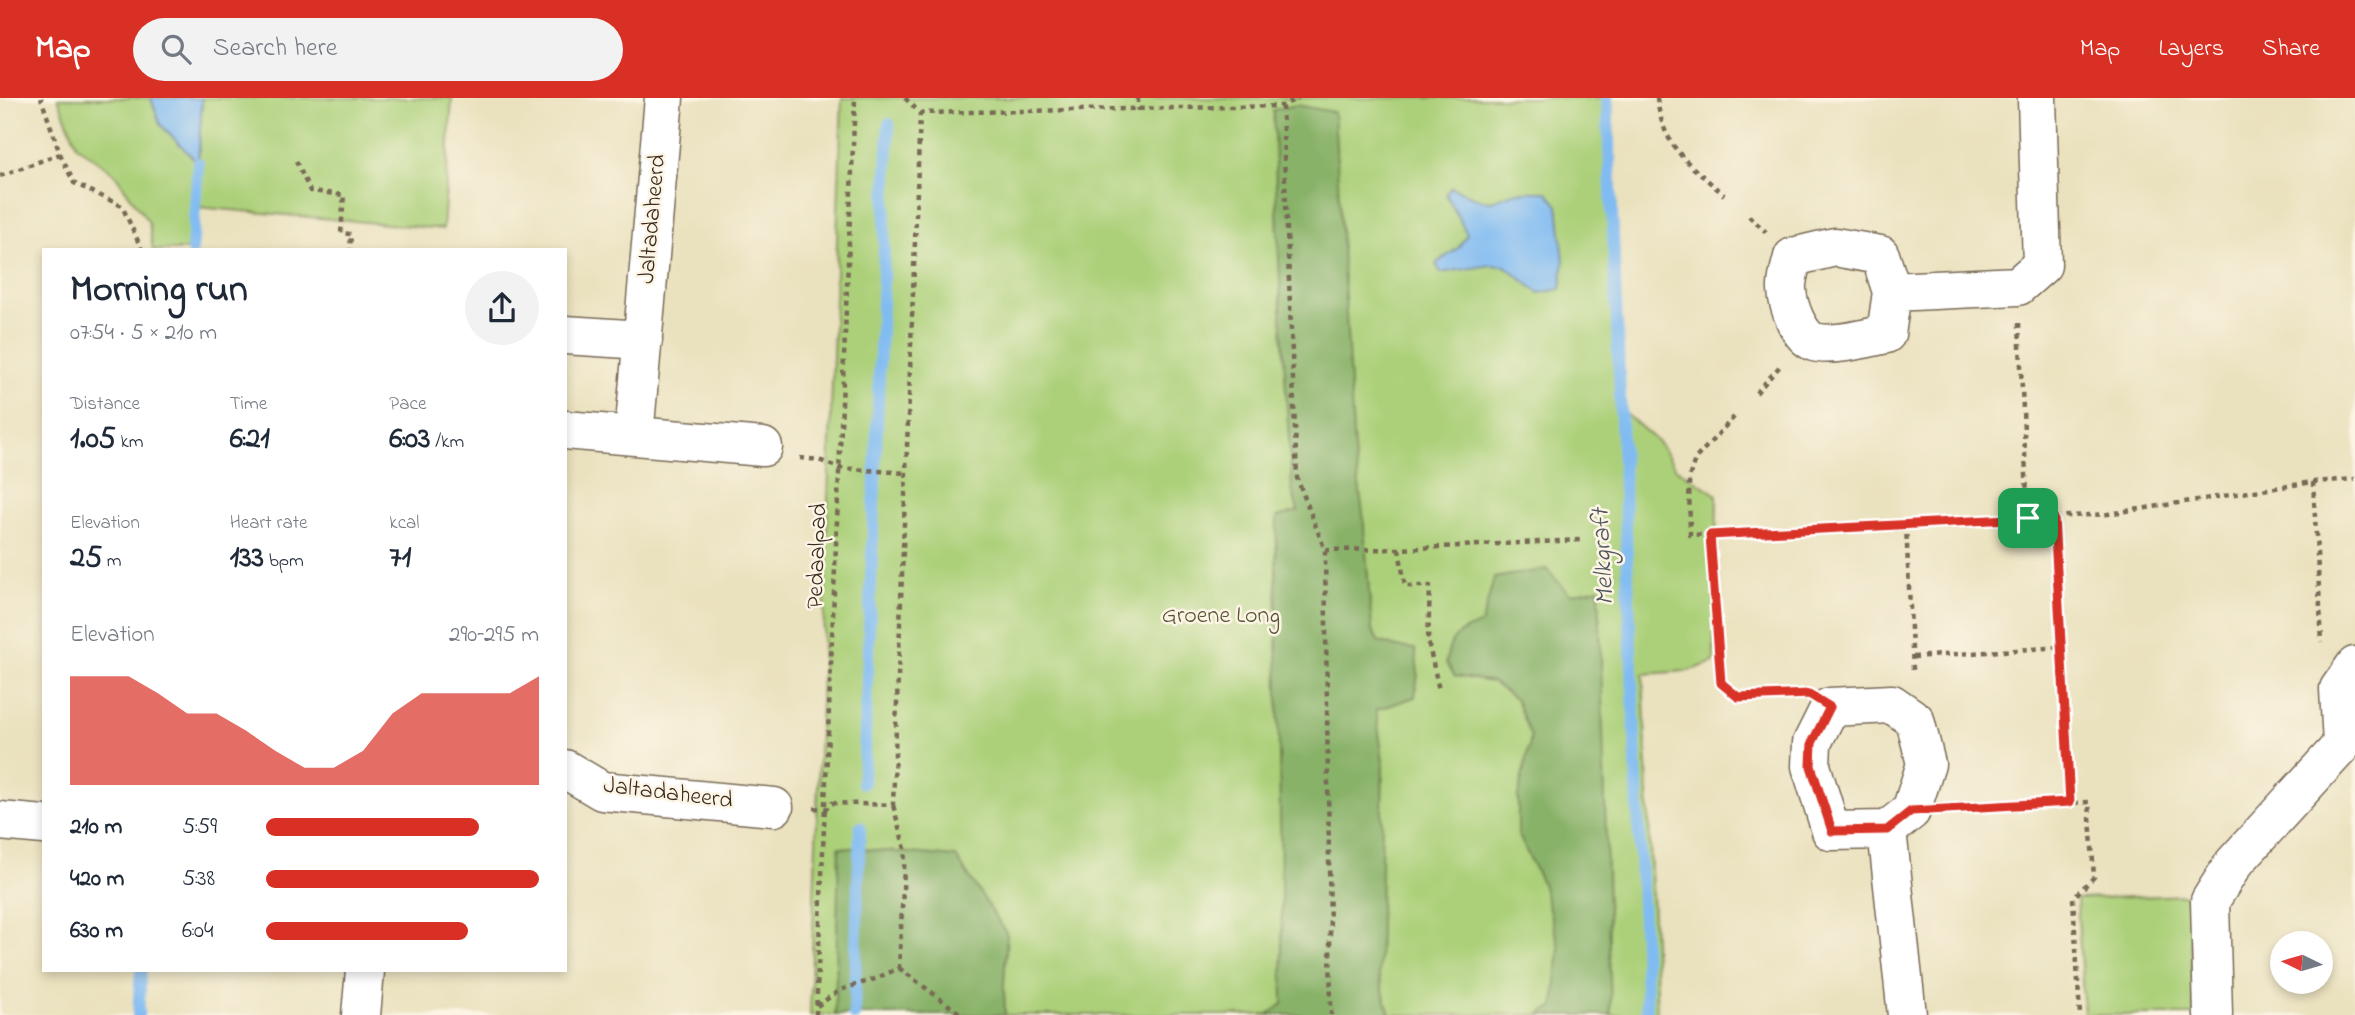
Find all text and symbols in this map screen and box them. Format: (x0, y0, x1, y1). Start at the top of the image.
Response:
search box (133, 18, 623, 81)
text: Map (35, 25, 91, 73)
icon: search (157, 30, 195, 68)
text: Search here (213, 30, 337, 68)
text: Map (2080, 32, 2120, 67)
text: Layers (2158, 32, 2224, 67)
text: Share (2262, 32, 2320, 67)
street label: Jaltadaheerd (630, 152, 676, 285)
text: Morning run (70, 263, 248, 319)
button: share (465, 271, 539, 345)
text: 07:54 · 5 × 210 m (70, 317, 217, 350)
text: Distance (70, 391, 140, 418)
text: Time (230, 391, 267, 418)
text: Pace (389, 391, 426, 418)
text: 1.05 (70, 418, 116, 462)
text: 6:21 (230, 418, 270, 462)
text: 6:03 (389, 418, 430, 462)
text: km (116, 429, 144, 456)
text: /km (430, 429, 464, 456)
pin (1998, 488, 2058, 548)
icon: arrive (2009, 499, 2047, 537)
street label: Pedaalpad (799, 502, 837, 610)
water label: Melkgraft (1582, 505, 1626, 606)
text: Elevation (70, 510, 140, 537)
text: Heart rate (230, 510, 308, 537)
text: kcal (389, 510, 420, 537)
text: 25 (70, 537, 102, 581)
text: 133 (230, 537, 264, 581)
text: 71 (389, 537, 411, 581)
text: m (102, 548, 122, 575)
text: bpm (264, 548, 304, 575)
park label: Groene Long (1162, 599, 1280, 634)
text: Elevation (70, 619, 155, 652)
text: 290–295 m (449, 619, 539, 652)
street label: Jaltadaheerd (601, 769, 735, 819)
text: 210 m (70, 811, 122, 844)
text: 5:59 (182, 811, 217, 844)
text: 420 m (70, 863, 124, 896)
text: 5:38 (182, 863, 215, 896)
text: 630 m (70, 915, 123, 948)
text: 6:04 (182, 915, 214, 948)
north arrow (2270, 931, 2333, 994)
map controls (2270, 931, 2333, 994)

